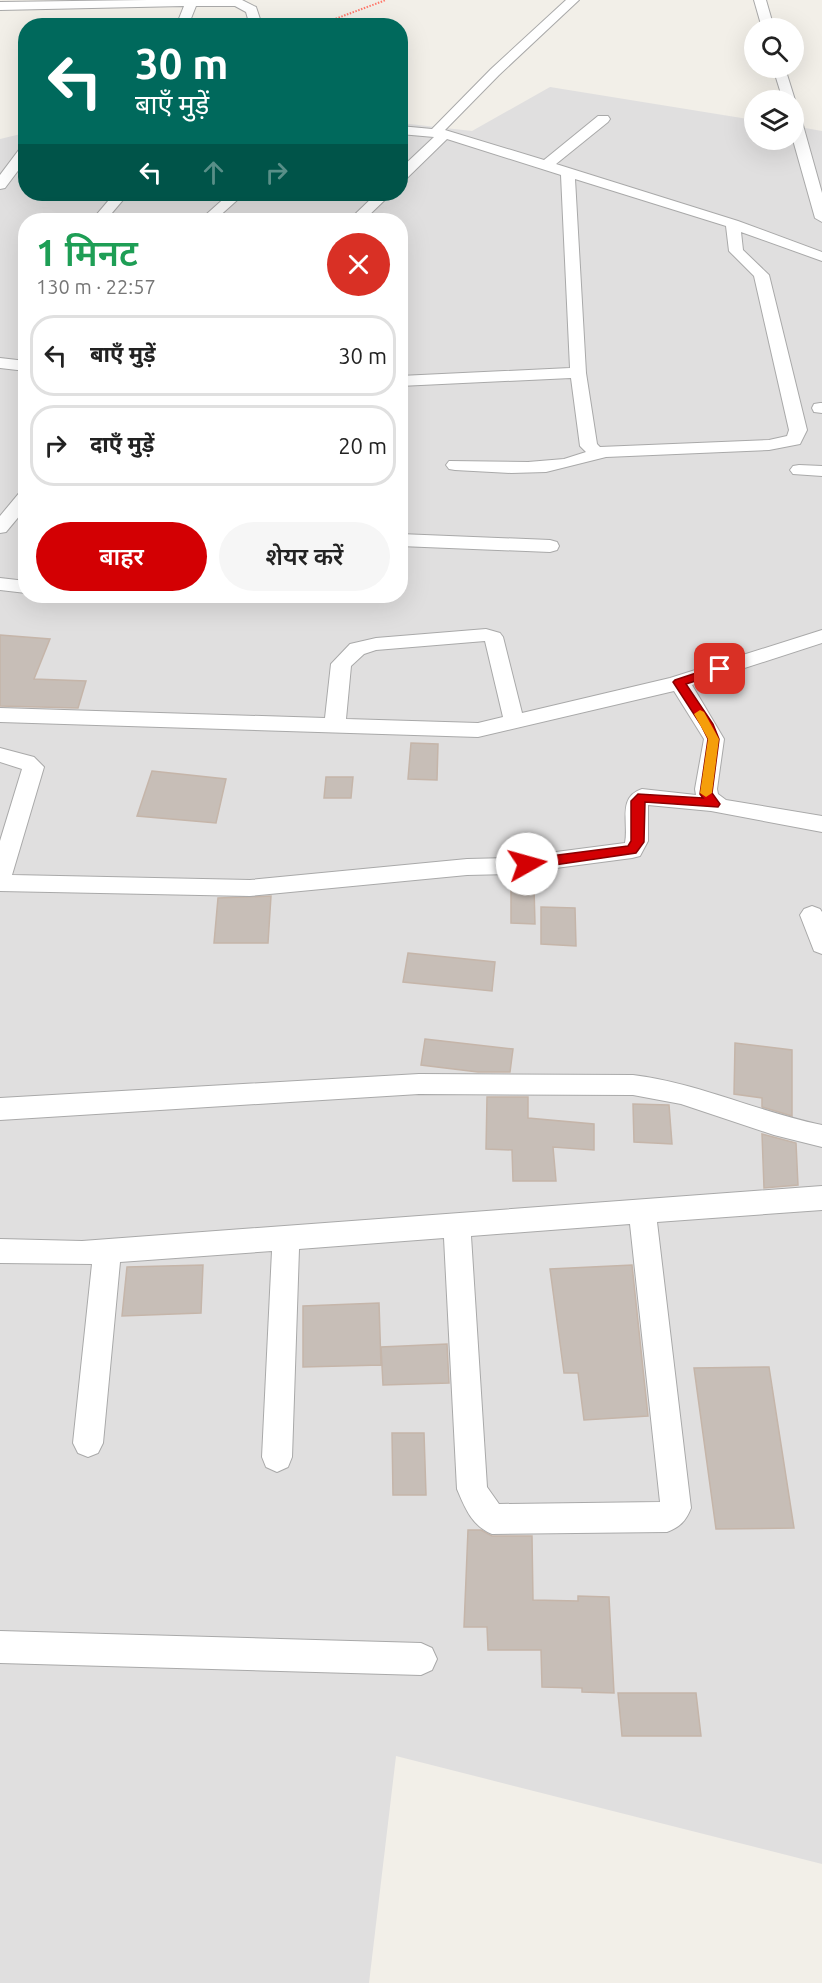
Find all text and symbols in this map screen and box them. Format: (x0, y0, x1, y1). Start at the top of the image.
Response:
map controls (744, 18, 804, 150)
button: search (744, 18, 804, 78)
text: 30 m (135, 40, 229, 87)
icon: left (36, 42, 114, 120)
text: बाएँ मुड़ें (135, 89, 209, 119)
button: layers (744, 90, 804, 150)
icon: left (134, 156, 167, 189)
icon: ahead (197, 156, 230, 189)
icon: right (260, 156, 293, 189)
text: 1 मिनट (36, 232, 138, 273)
button: close (327, 233, 390, 296)
text: 130 m · 22:57 (36, 275, 156, 298)
icon: left (39, 339, 72, 372)
text: बाएँ मुड़ें (90, 341, 156, 366)
text: 30 m (338, 343, 387, 368)
icon: right (39, 429, 72, 462)
text: दाएँ मुड़ें (90, 431, 154, 456)
text: 20 m (338, 433, 387, 458)
button: बाहर (36, 522, 207, 591)
button: शेयर करें (219, 522, 390, 591)
pin (694, 643, 745, 694)
icon: arrive (703, 652, 736, 685)
position arrow (495, 832, 559, 896)

